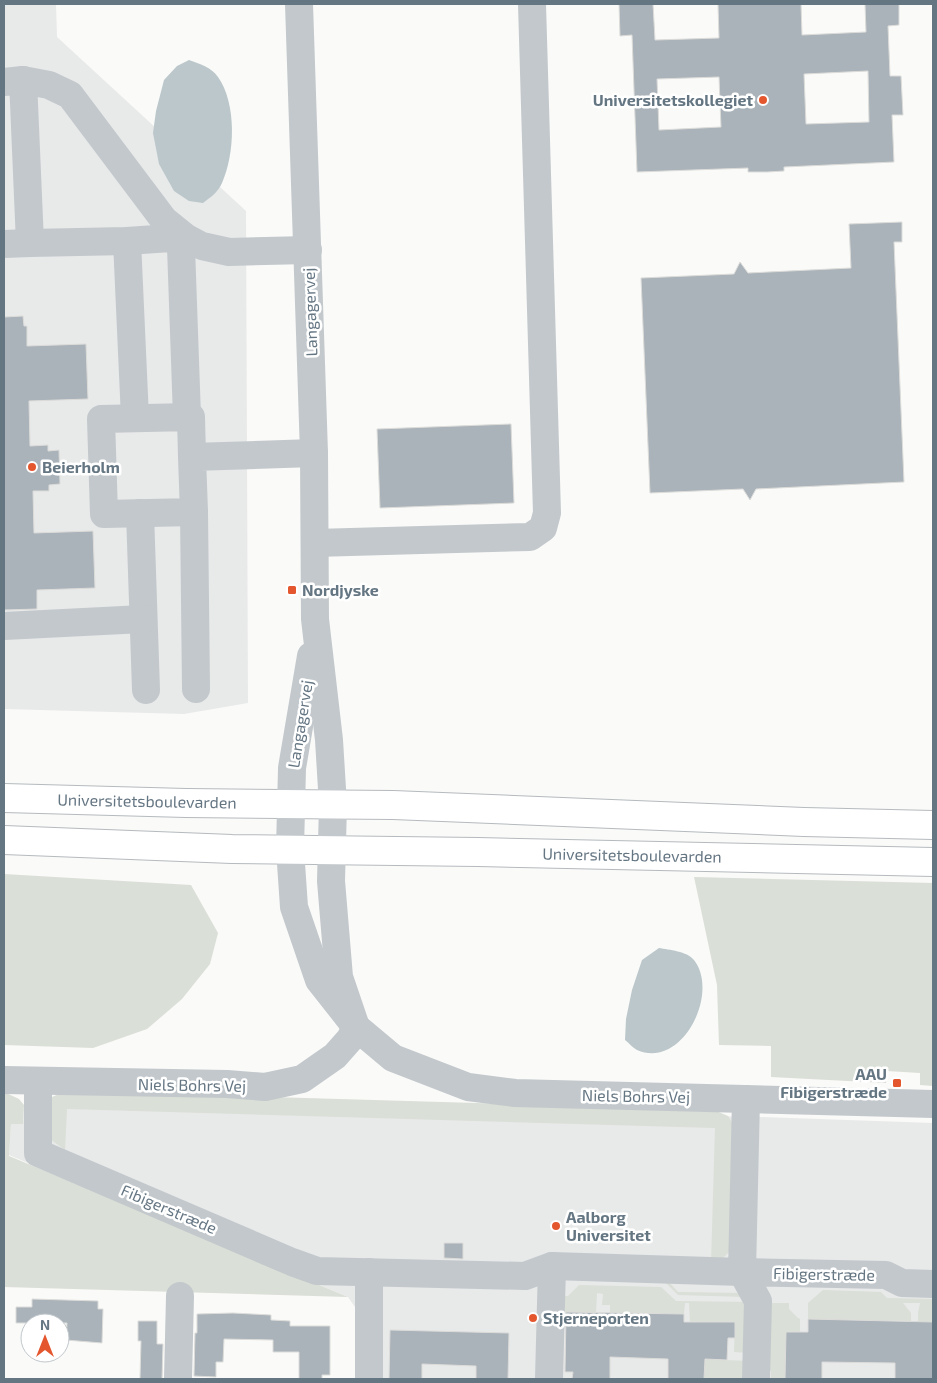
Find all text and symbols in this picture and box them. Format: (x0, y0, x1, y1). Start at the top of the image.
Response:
place label: Universitetskollegiet (593, 90, 753, 109)
marker: Universitetskollegiet (757, 94, 769, 106)
street label: Langagervej (298, 267, 322, 357)
place label: Beierholm (42, 457, 120, 476)
marker: Beierholm (26, 461, 38, 473)
place label: Nordjyske (302, 580, 379, 600)
marker: Nordjyske (286, 584, 298, 596)
street label: Langagervej (283, 679, 317, 769)
street label: Universitetsboulevarden (57, 789, 237, 812)
street label: Universitetsboulevarden (542, 843, 722, 866)
place label: AAU Fibigerstræde (780, 1064, 887, 1101)
street label: Niels Bohrs Vej (138, 1074, 246, 1096)
marker: AAU Fibigerstræde (891, 1077, 903, 1089)
street label: Niels Bohrs Vej (582, 1085, 690, 1107)
street label: Fibigerstræde (119, 1180, 220, 1237)
place label: Aalborg Universitet (566, 1207, 651, 1244)
marker: Aalborg Universitet (550, 1220, 562, 1232)
street label: Fibigerstræde (773, 1263, 875, 1284)
place label: Stjerneporten (543, 1308, 649, 1327)
marker: Stjerneporten (527, 1312, 539, 1324)
north arrow (20, 1313, 70, 1363)
text: N (40, 1316, 50, 1333)

